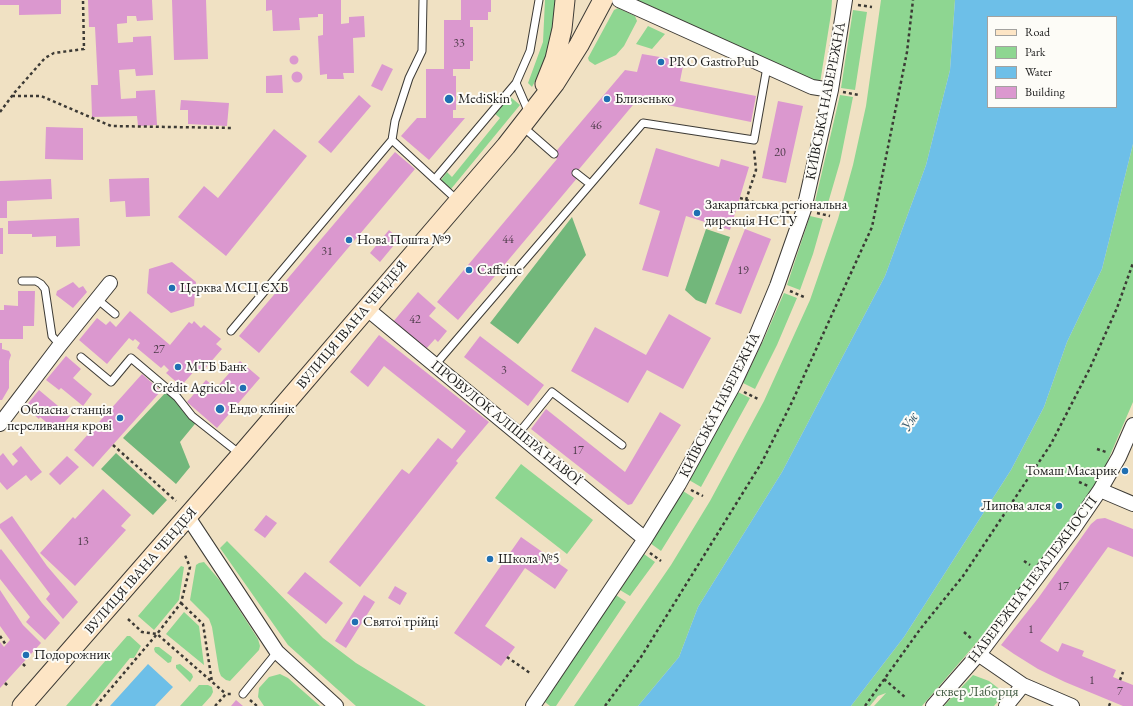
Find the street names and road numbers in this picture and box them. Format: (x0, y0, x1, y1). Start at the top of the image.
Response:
street label: КИЇВСЬКА НАБЕРЕЖНА (802, 21, 850, 181)
street label: ВУЛИЦЯ ІВАНА ЧЕНДЕЯ (293, 257, 411, 393)
street label: КИЇВСЬКА НАБЕРЕЖНА (676, 330, 764, 480)
street label: ПРОВУЛОК АЛІШЕРА НАВОЇ (427, 357, 585, 489)
street label: НАБЕРЕЖНА НЕЗАЛЕЖНОСТІ (965, 493, 1101, 667)
street label: ВУЛИЦЯ ІВАНА ЧЕНДЕЯ (81, 504, 201, 638)

